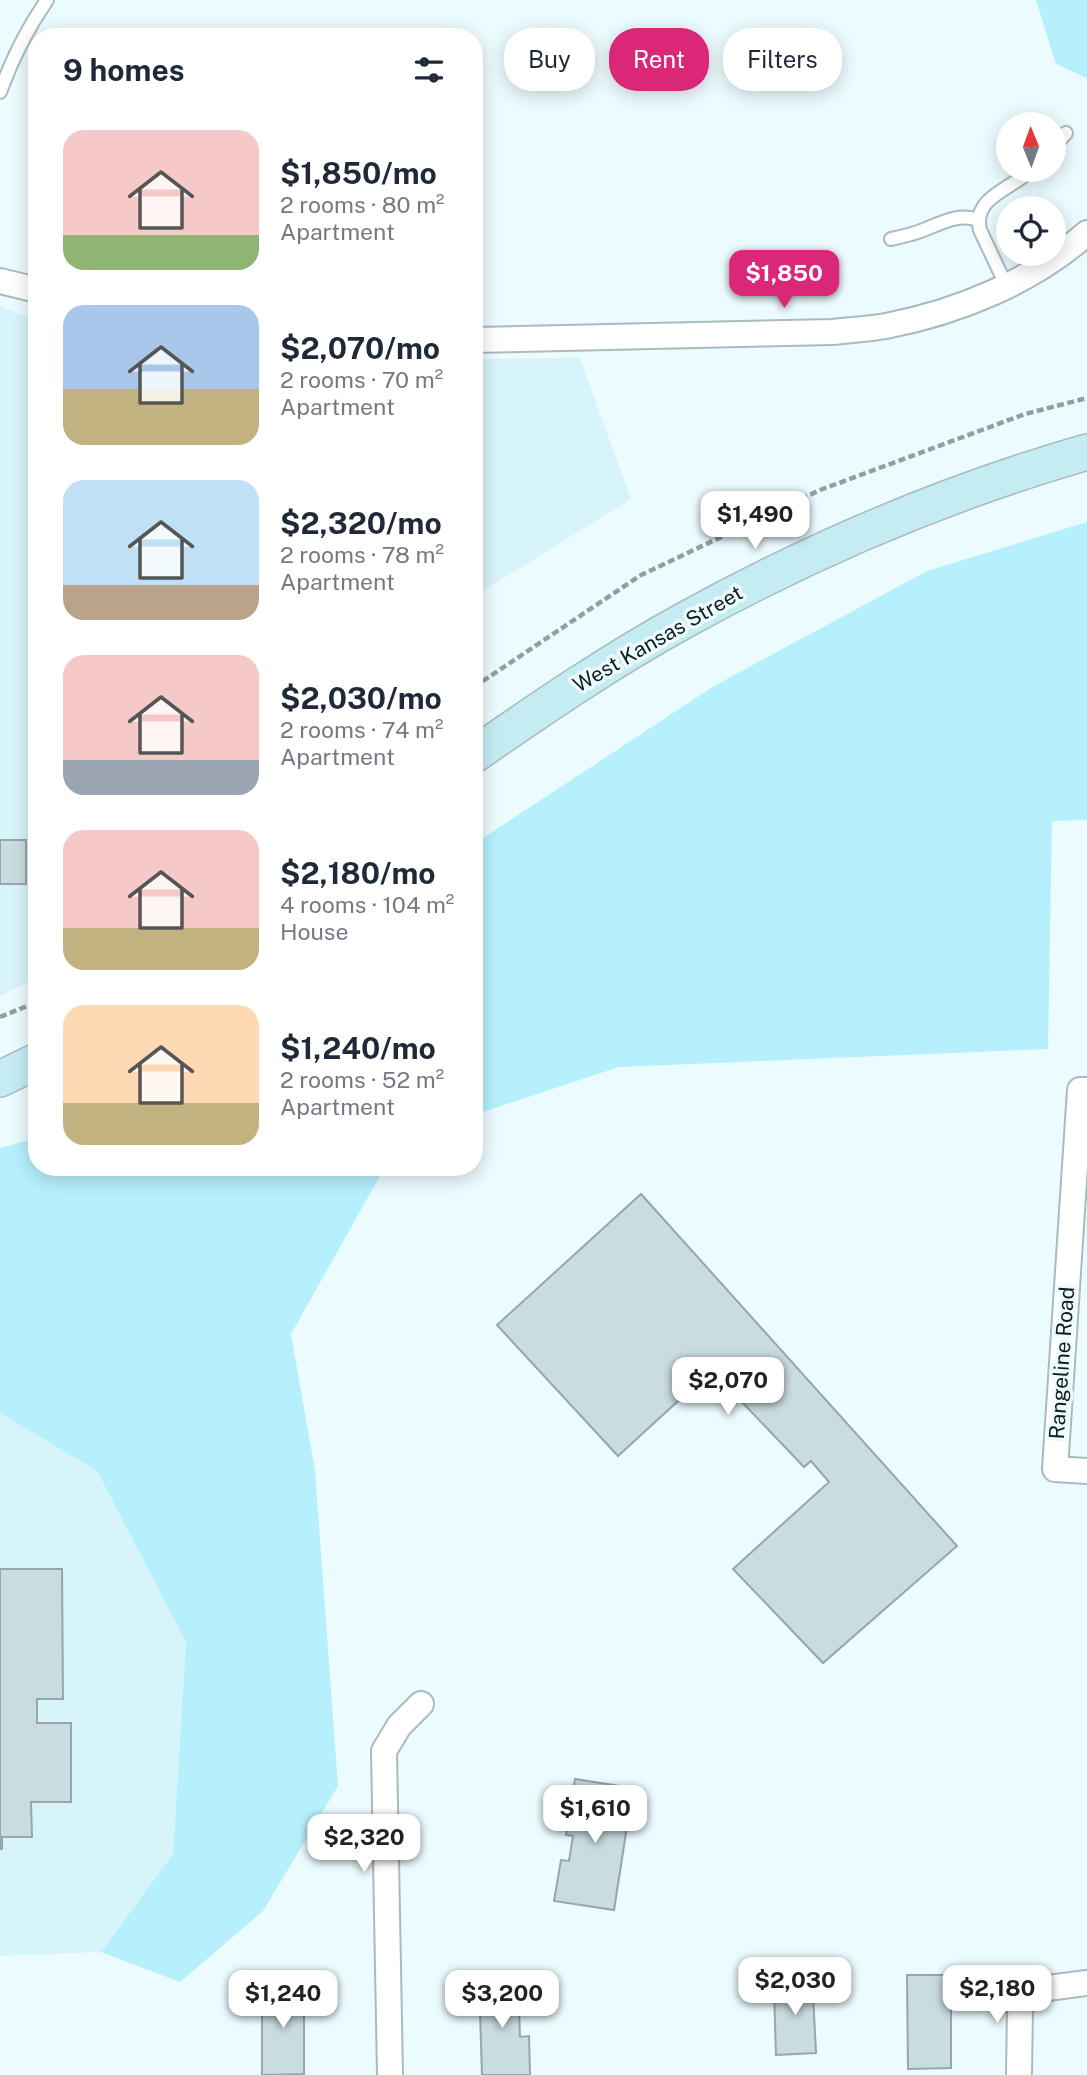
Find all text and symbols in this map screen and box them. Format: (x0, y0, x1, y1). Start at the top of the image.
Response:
chip: Buy (504, 28, 595, 91)
chip: Rent (609, 28, 709, 91)
chip: Filters (723, 28, 842, 91)
icon: filters (410, 51, 448, 89)
text: 9 homes (63, 52, 185, 88)
north arrow (996, 112, 1066, 182)
map controls (996, 112, 1066, 266)
text: $1,850/mo (280, 155, 437, 191)
icon: home (119, 158, 203, 242)
text: 2 rooms · 80 m² (280, 191, 445, 218)
button: locate (996, 196, 1066, 266)
text: Apartment (280, 218, 395, 245)
pin: $1,850 (727, 250, 841, 310)
text: $1,850 (745, 259, 823, 286)
text: $2,070/mo (280, 330, 440, 366)
icon: home (119, 333, 203, 417)
text: 2 rooms · 70 m² (280, 366, 443, 393)
text: Apartment (280, 393, 395, 420)
pin: $1,490 (698, 491, 812, 551)
text: $1,490 (717, 500, 793, 527)
text: $2,320/mo (280, 505, 442, 541)
icon: home (119, 508, 203, 592)
text: 2 rooms · 78 m² (280, 541, 444, 568)
text: Apartment (280, 568, 395, 595)
street label: West Kansas Street (569, 580, 747, 697)
text: $2,030/mo (280, 680, 442, 716)
icon: home (119, 683, 203, 767)
text: 2 rooms · 74 m² (280, 716, 443, 743)
text: Apartment (280, 743, 395, 770)
text: $2,180/mo (280, 855, 436, 891)
icon: home (119, 858, 203, 942)
text: 4 rooms · 104 m² (280, 891, 454, 918)
text: House (280, 918, 348, 945)
text: $1,240/mo (280, 1030, 436, 1066)
icon: home (119, 1033, 203, 1117)
text: 2 rooms · 52 m² (280, 1066, 444, 1093)
text: Apartment (280, 1093, 395, 1120)
street label: Rangeline Road (1044, 1286, 1079, 1440)
pin: $2,070 (671, 1358, 785, 1417)
text: $2,070 (688, 1366, 768, 1393)
pin: $1,610 (538, 1786, 652, 1845)
text: $1,610 (559, 1794, 631, 1821)
pin: $2,320 (307, 1814, 421, 1874)
text: $2,320 (323, 1823, 405, 1850)
pin: $2,030 (738, 1958, 852, 2017)
text: $2,030 (754, 1966, 836, 1993)
pin: $2,180 (940, 1966, 1054, 2025)
pin: $1,240 (226, 1970, 340, 2030)
pin: $3,200 (445, 1970, 559, 2030)
text: $2,180 (959, 1974, 1035, 2001)
text: $1,240 (245, 1979, 321, 2006)
text: $3,200 (461, 1979, 543, 2006)

